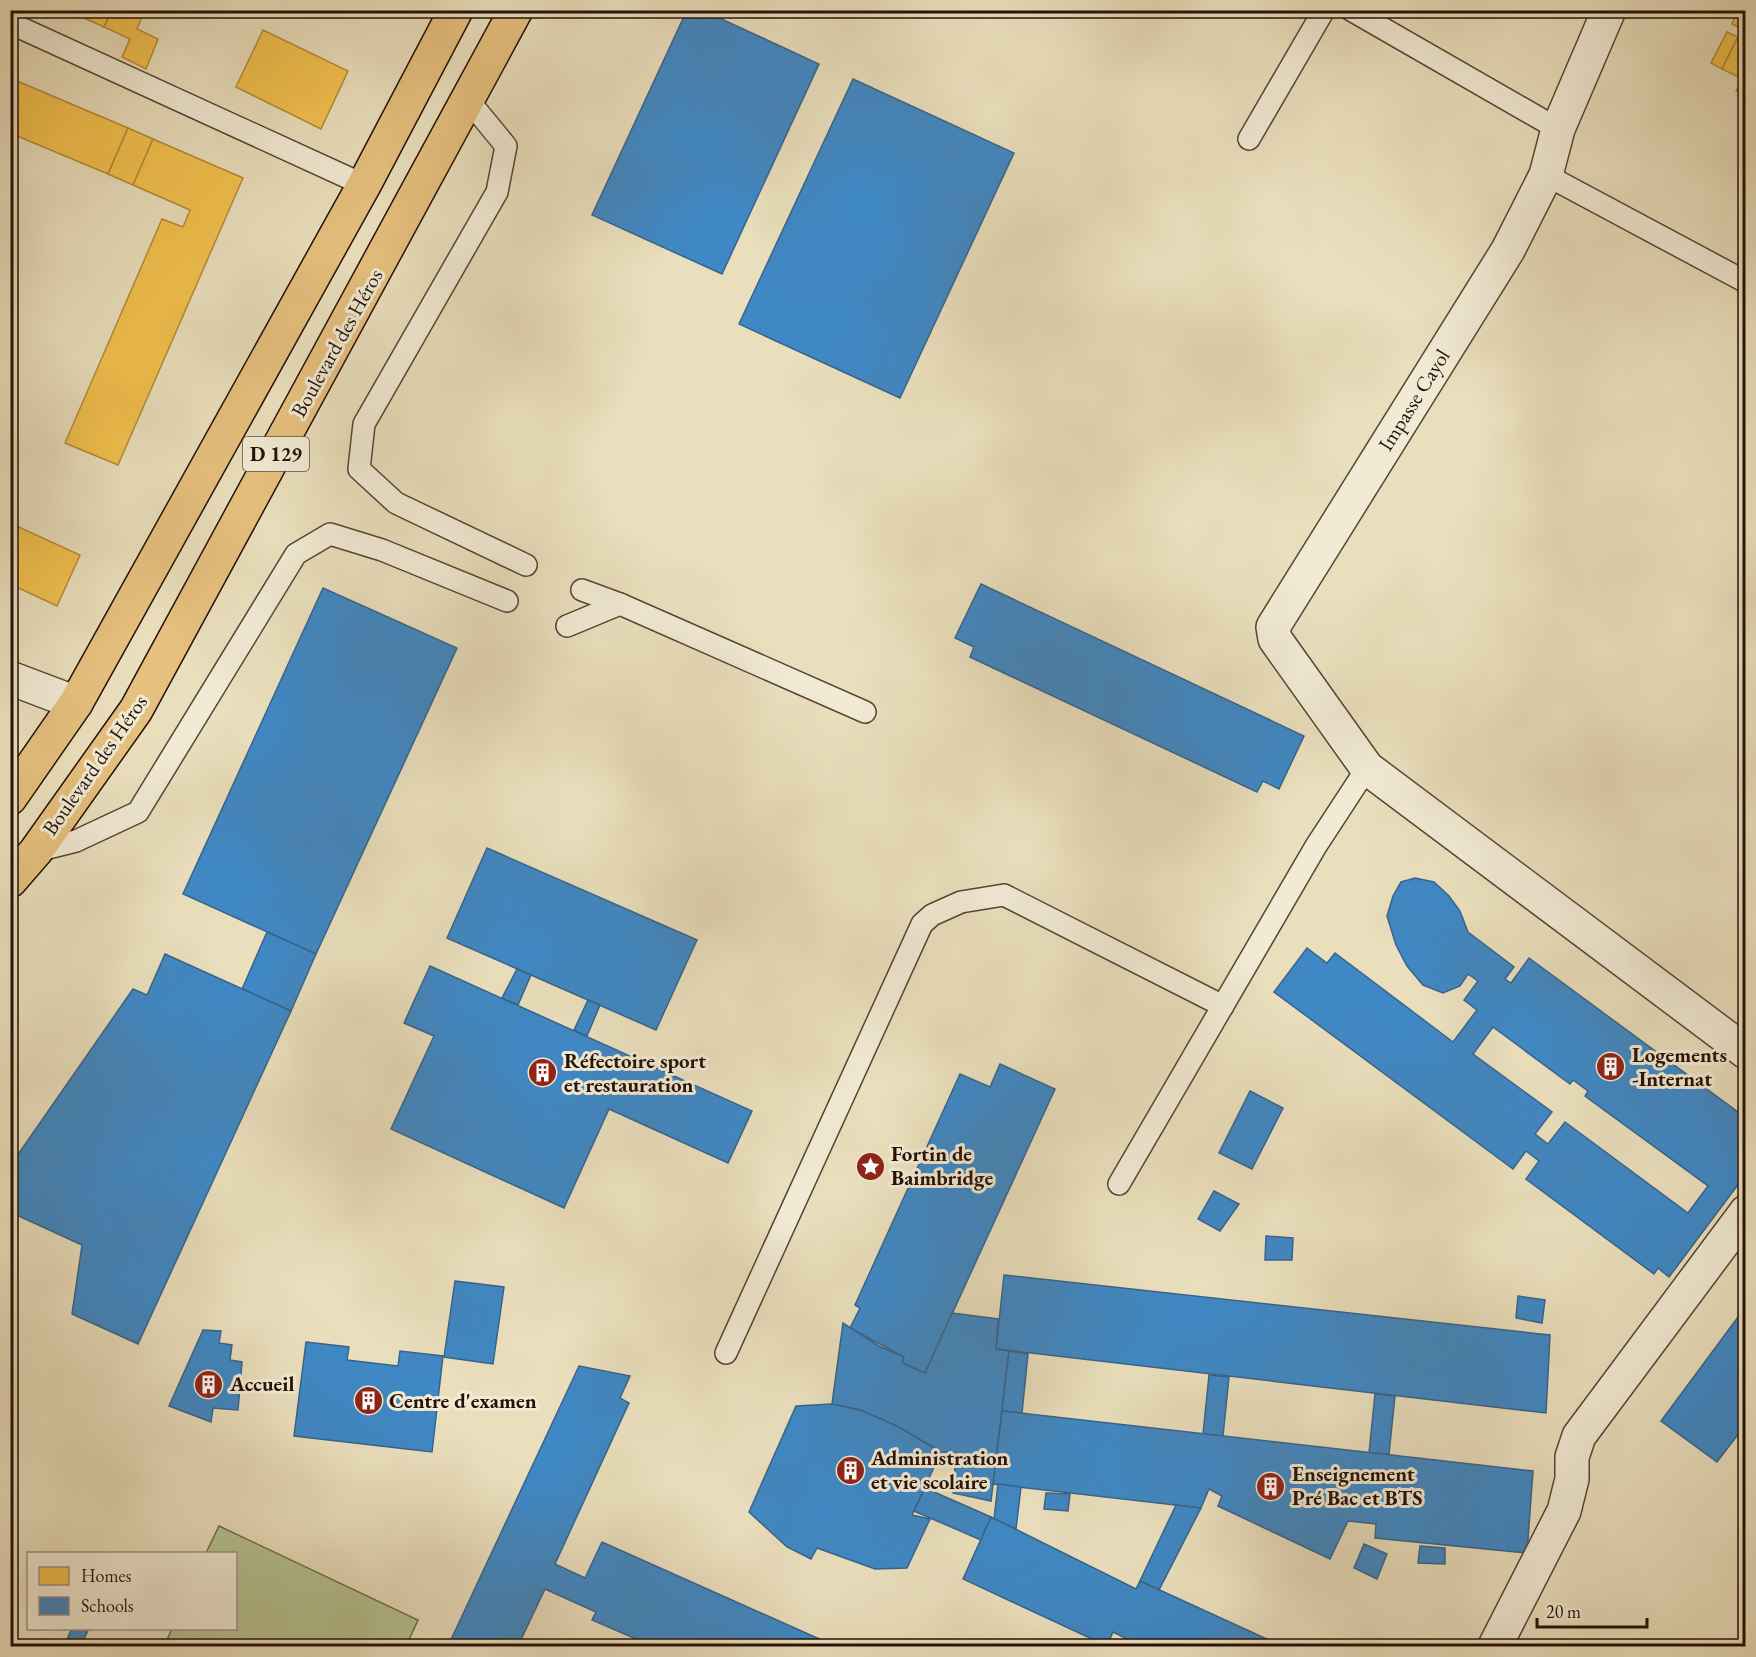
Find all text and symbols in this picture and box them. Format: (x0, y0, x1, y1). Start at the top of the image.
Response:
street label: Boulevard des Héros (285, 264, 389, 422)
street label: Impasse Cayol (1372, 344, 1456, 456)
road number: D 129 (243, 437, 309, 471)
street label: Boulevard des Héros (36, 689, 153, 840)
place label: Logements -Internat (1632, 1041, 1727, 1092)
place label: Réfectoire sport et restauration (564, 1047, 706, 1098)
building icon: Logements -Internat (1595, 1051, 1627, 1083)
building icon: Réfectoire sport et restauration (527, 1057, 559, 1089)
place label: Fortin de Baimbridge (891, 1140, 993, 1191)
place icon: Fortin de Baimbridge (854, 1150, 886, 1182)
building icon: Accueil (193, 1368, 225, 1400)
place label: Accueil (229, 1370, 294, 1397)
building icon: Centre d'examen (352, 1385, 384, 1417)
place label: Centre d'examen (389, 1387, 537, 1414)
place label: Administration et vie scolaire (870, 1444, 1009, 1495)
building icon: Administration et vie scolaire (834, 1454, 866, 1486)
place label: Enseignement Pré Bac et BTS (1292, 1460, 1423, 1511)
building icon: Enseignement Pré Bac et BTS (1255, 1470, 1287, 1502)
legend (27, 1552, 237, 1630)
text: Homes (81, 1564, 132, 1587)
scale bar (1537, 1591, 1646, 1629)
text: Schools (81, 1594, 134, 1617)
text: 20 m (1546, 1600, 1581, 1623)

